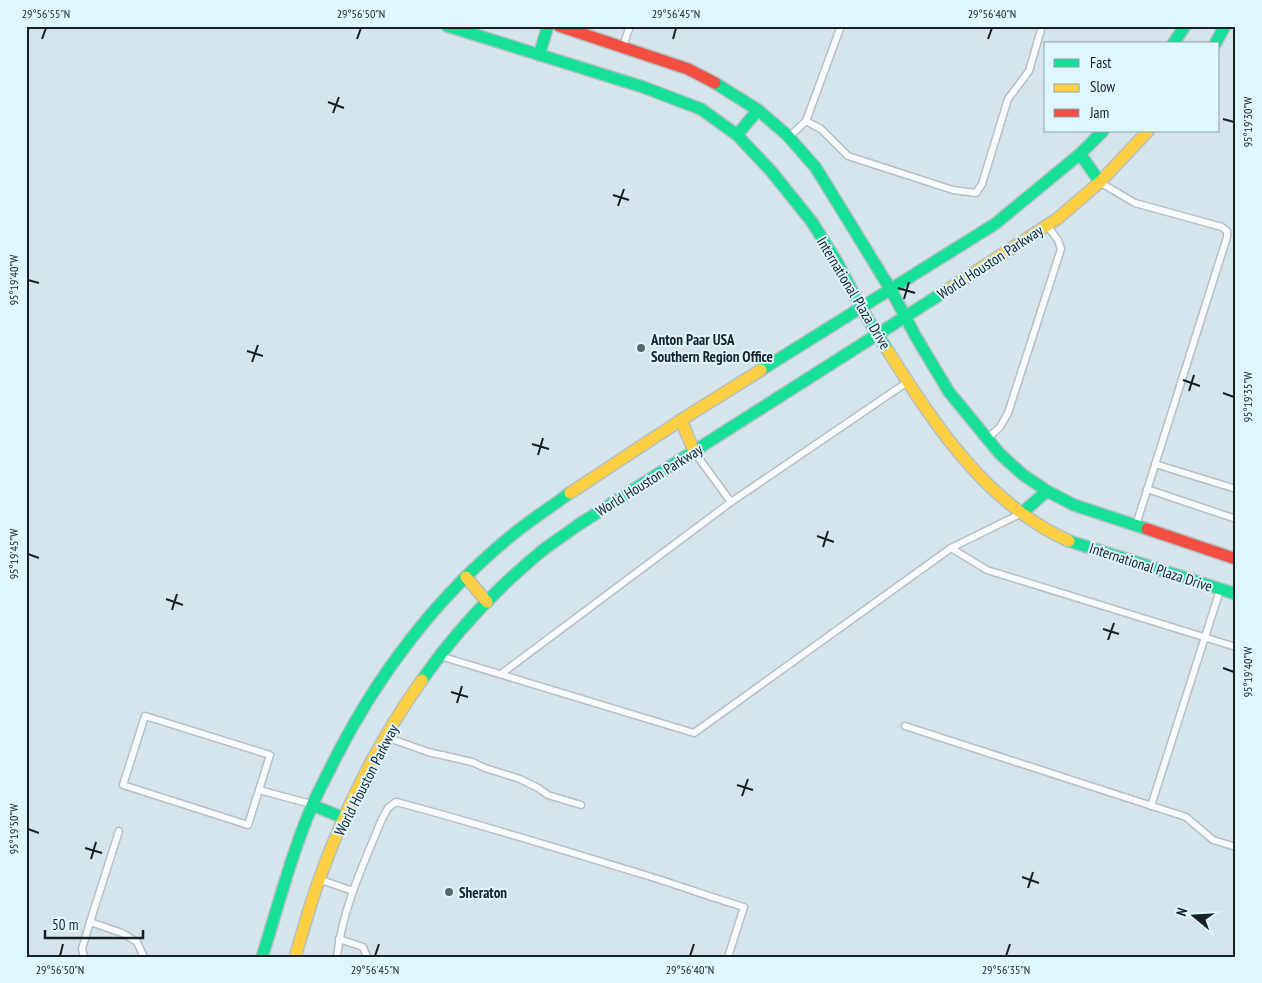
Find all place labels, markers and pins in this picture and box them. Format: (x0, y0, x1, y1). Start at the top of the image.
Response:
place label: Anton Paar USA Southern Region Office (650, 330, 773, 366)
marker: Anton Paar USA Southern Region Office (635, 342, 647, 354)
place label: Sheraton (459, 883, 507, 902)
marker: Sheraton (443, 886, 455, 898)

